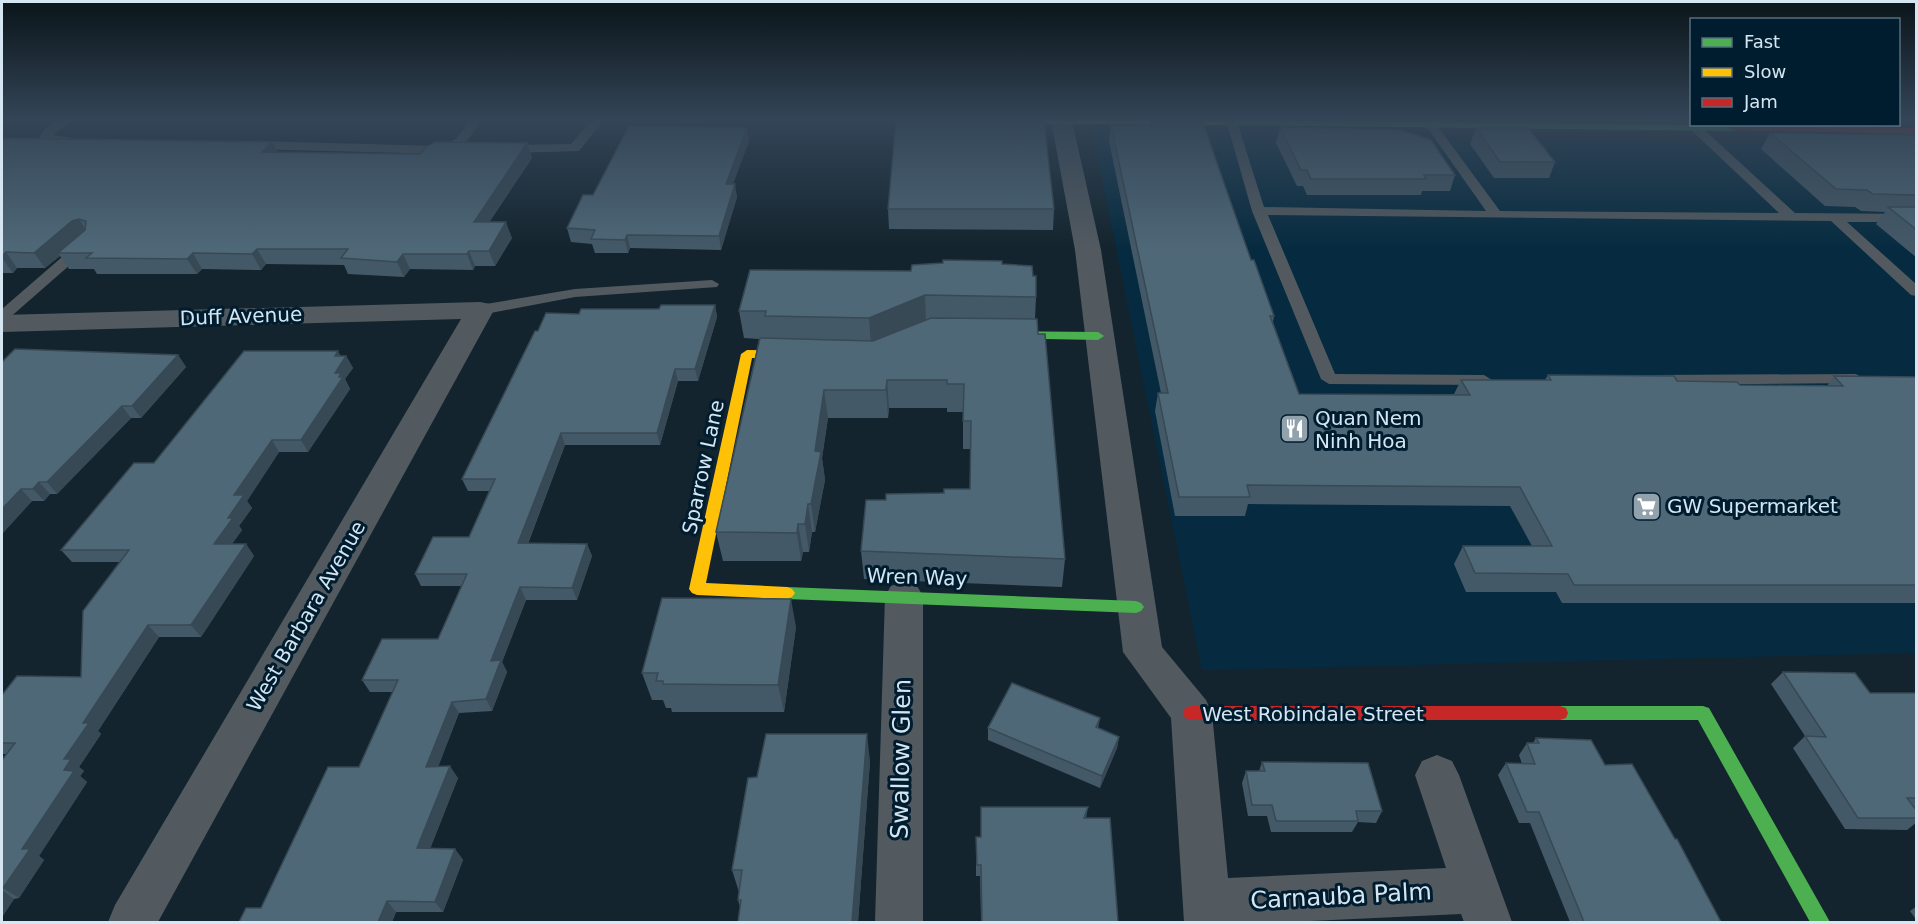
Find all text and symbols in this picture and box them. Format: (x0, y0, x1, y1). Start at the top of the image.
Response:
legend (1690, 18, 1900, 126)
text: Fast (1744, 31, 1780, 52)
text: Slow (1744, 61, 1786, 82)
text: Jam (1743, 91, 1778, 112)
street label: Duff Avenue (179, 302, 303, 330)
street label: Sparrow Lane (677, 398, 729, 536)
place label: Quan Nem Ninh Hoa (1315, 406, 1421, 453)
restaurant icon: Quan Nem Ninh Hoa (1278, 413, 1310, 445)
supermarket icon: GW Supermarket (1630, 490, 1662, 522)
place label: GW Supermarket (1667, 494, 1838, 518)
street label: West Barbara Avenue (242, 517, 370, 715)
street label: Wren Way (866, 563, 968, 591)
street label: Swallow Glen (886, 679, 916, 839)
street label: West Robindale Street (1202, 702, 1424, 726)
street label: Carnauba Palm (1250, 877, 1432, 915)

